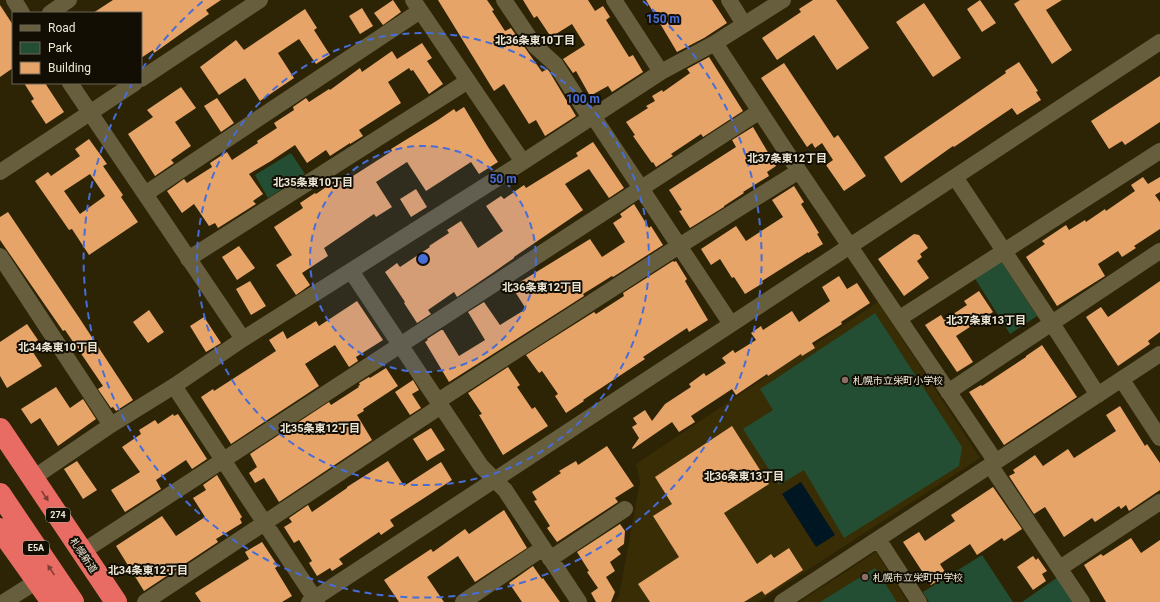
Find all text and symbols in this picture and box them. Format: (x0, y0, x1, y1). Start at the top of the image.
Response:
legend (12, 12, 142, 84)
text: 150 m (646, 12, 680, 26)
text: Road (48, 21, 76, 35)
district label: 北36条東10丁目 (495, 34, 575, 47)
text: Park (48, 41, 73, 55)
text: Building (48, 61, 91, 75)
text: 100 m (566, 92, 600, 106)
district label: 北37条東12丁目 (747, 152, 827, 165)
text: 50 m (489, 172, 517, 186)
district label: 北35条東10丁目 (273, 176, 353, 189)
centre of rings (416, 252, 430, 266)
district label: 北36条東12丁目 (502, 281, 582, 294)
district label: 北37条東13丁目 (946, 314, 1026, 327)
district label: 北34条東10丁目 (18, 341, 98, 354)
marker: 札幌市立栄町小学校 (840, 375, 850, 385)
place label: 札幌市立栄町小学校 (853, 375, 943, 386)
district label: 北35条東12丁目 (280, 422, 360, 435)
district label: 北36条東13丁目 (704, 470, 784, 483)
one-way arrow (41, 491, 49, 501)
road number: 274 (46, 508, 70, 522)
street label: 札幌新道 (68, 536, 99, 575)
road number: E5A (23, 541, 49, 555)
one-way arrow (47, 564, 55, 575)
district label: 北34条東12丁目 (108, 564, 188, 577)
marker: 札幌市立栄町中学校 (860, 572, 870, 582)
place label: 札幌市立栄町中学校 (873, 572, 963, 583)

